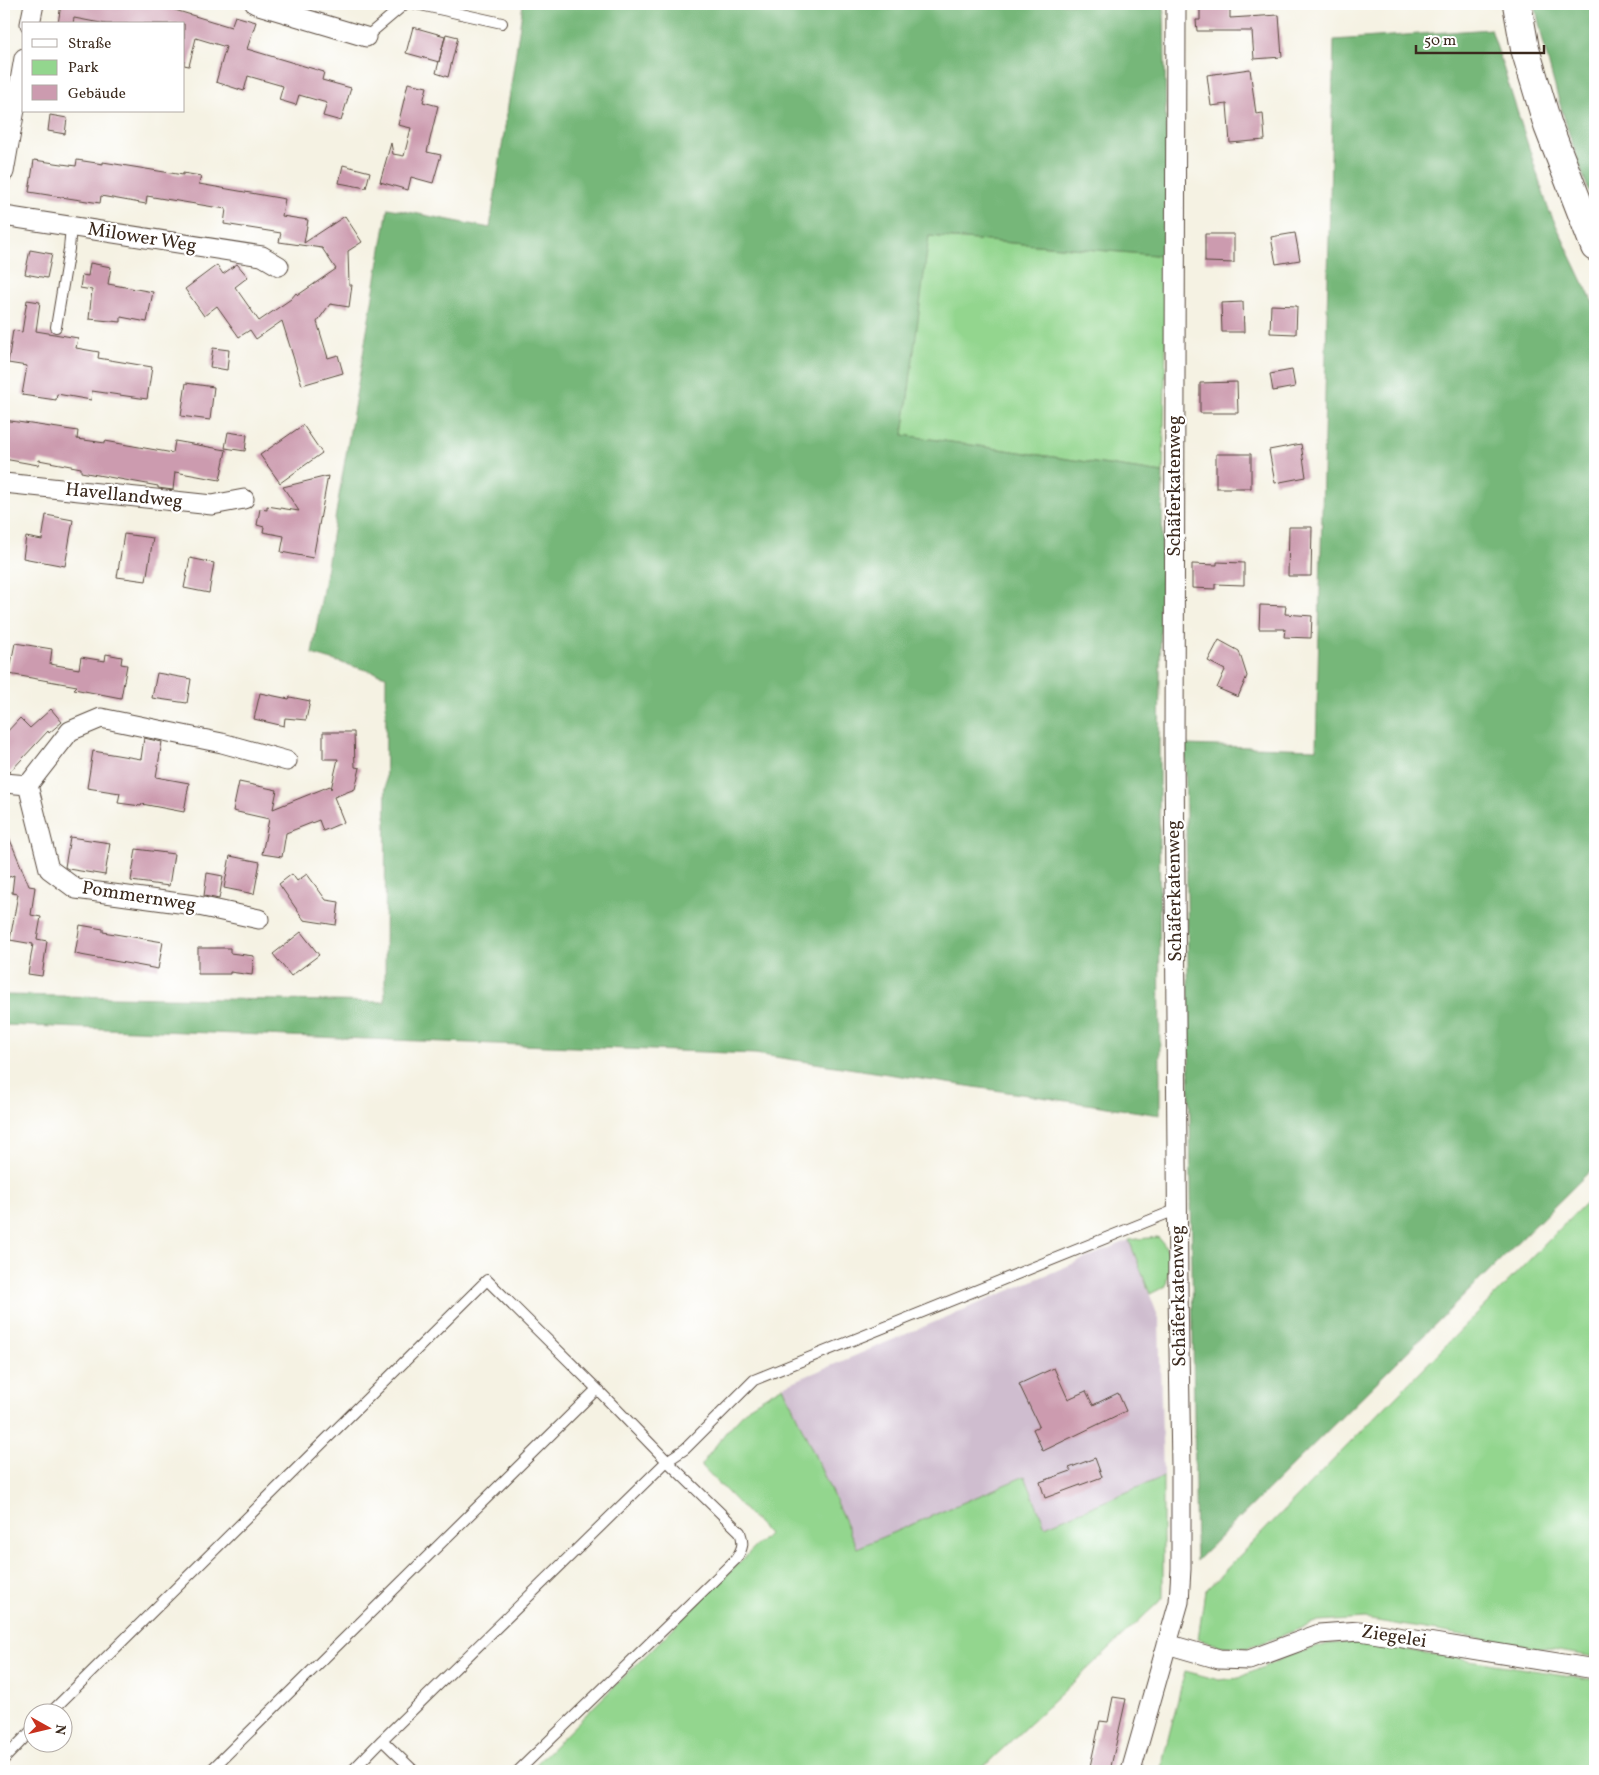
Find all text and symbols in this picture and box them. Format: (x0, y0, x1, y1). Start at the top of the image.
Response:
legend (22, 22, 185, 112)
scale bar (1416, 22, 1544, 54)
text: 50 m (1424, 31, 1456, 52)
text: Straße (68, 34, 111, 55)
text: Park (68, 58, 99, 79)
text: Gebäude (68, 84, 126, 105)
street label: Milower Weg (86, 217, 198, 259)
street label: Schäferkatenweg (1162, 415, 1188, 557)
street label: Havellandweg (64, 477, 184, 515)
street label: Schäferkatenweg (1161, 820, 1189, 962)
street label: Pommernweg (80, 875, 198, 919)
street label: Schäferkatenweg (1165, 1225, 1193, 1367)
street label: Ziegelei (1359, 1619, 1429, 1655)
north arrow (22, 1702, 72, 1752)
text: N (49, 1723, 70, 1736)

